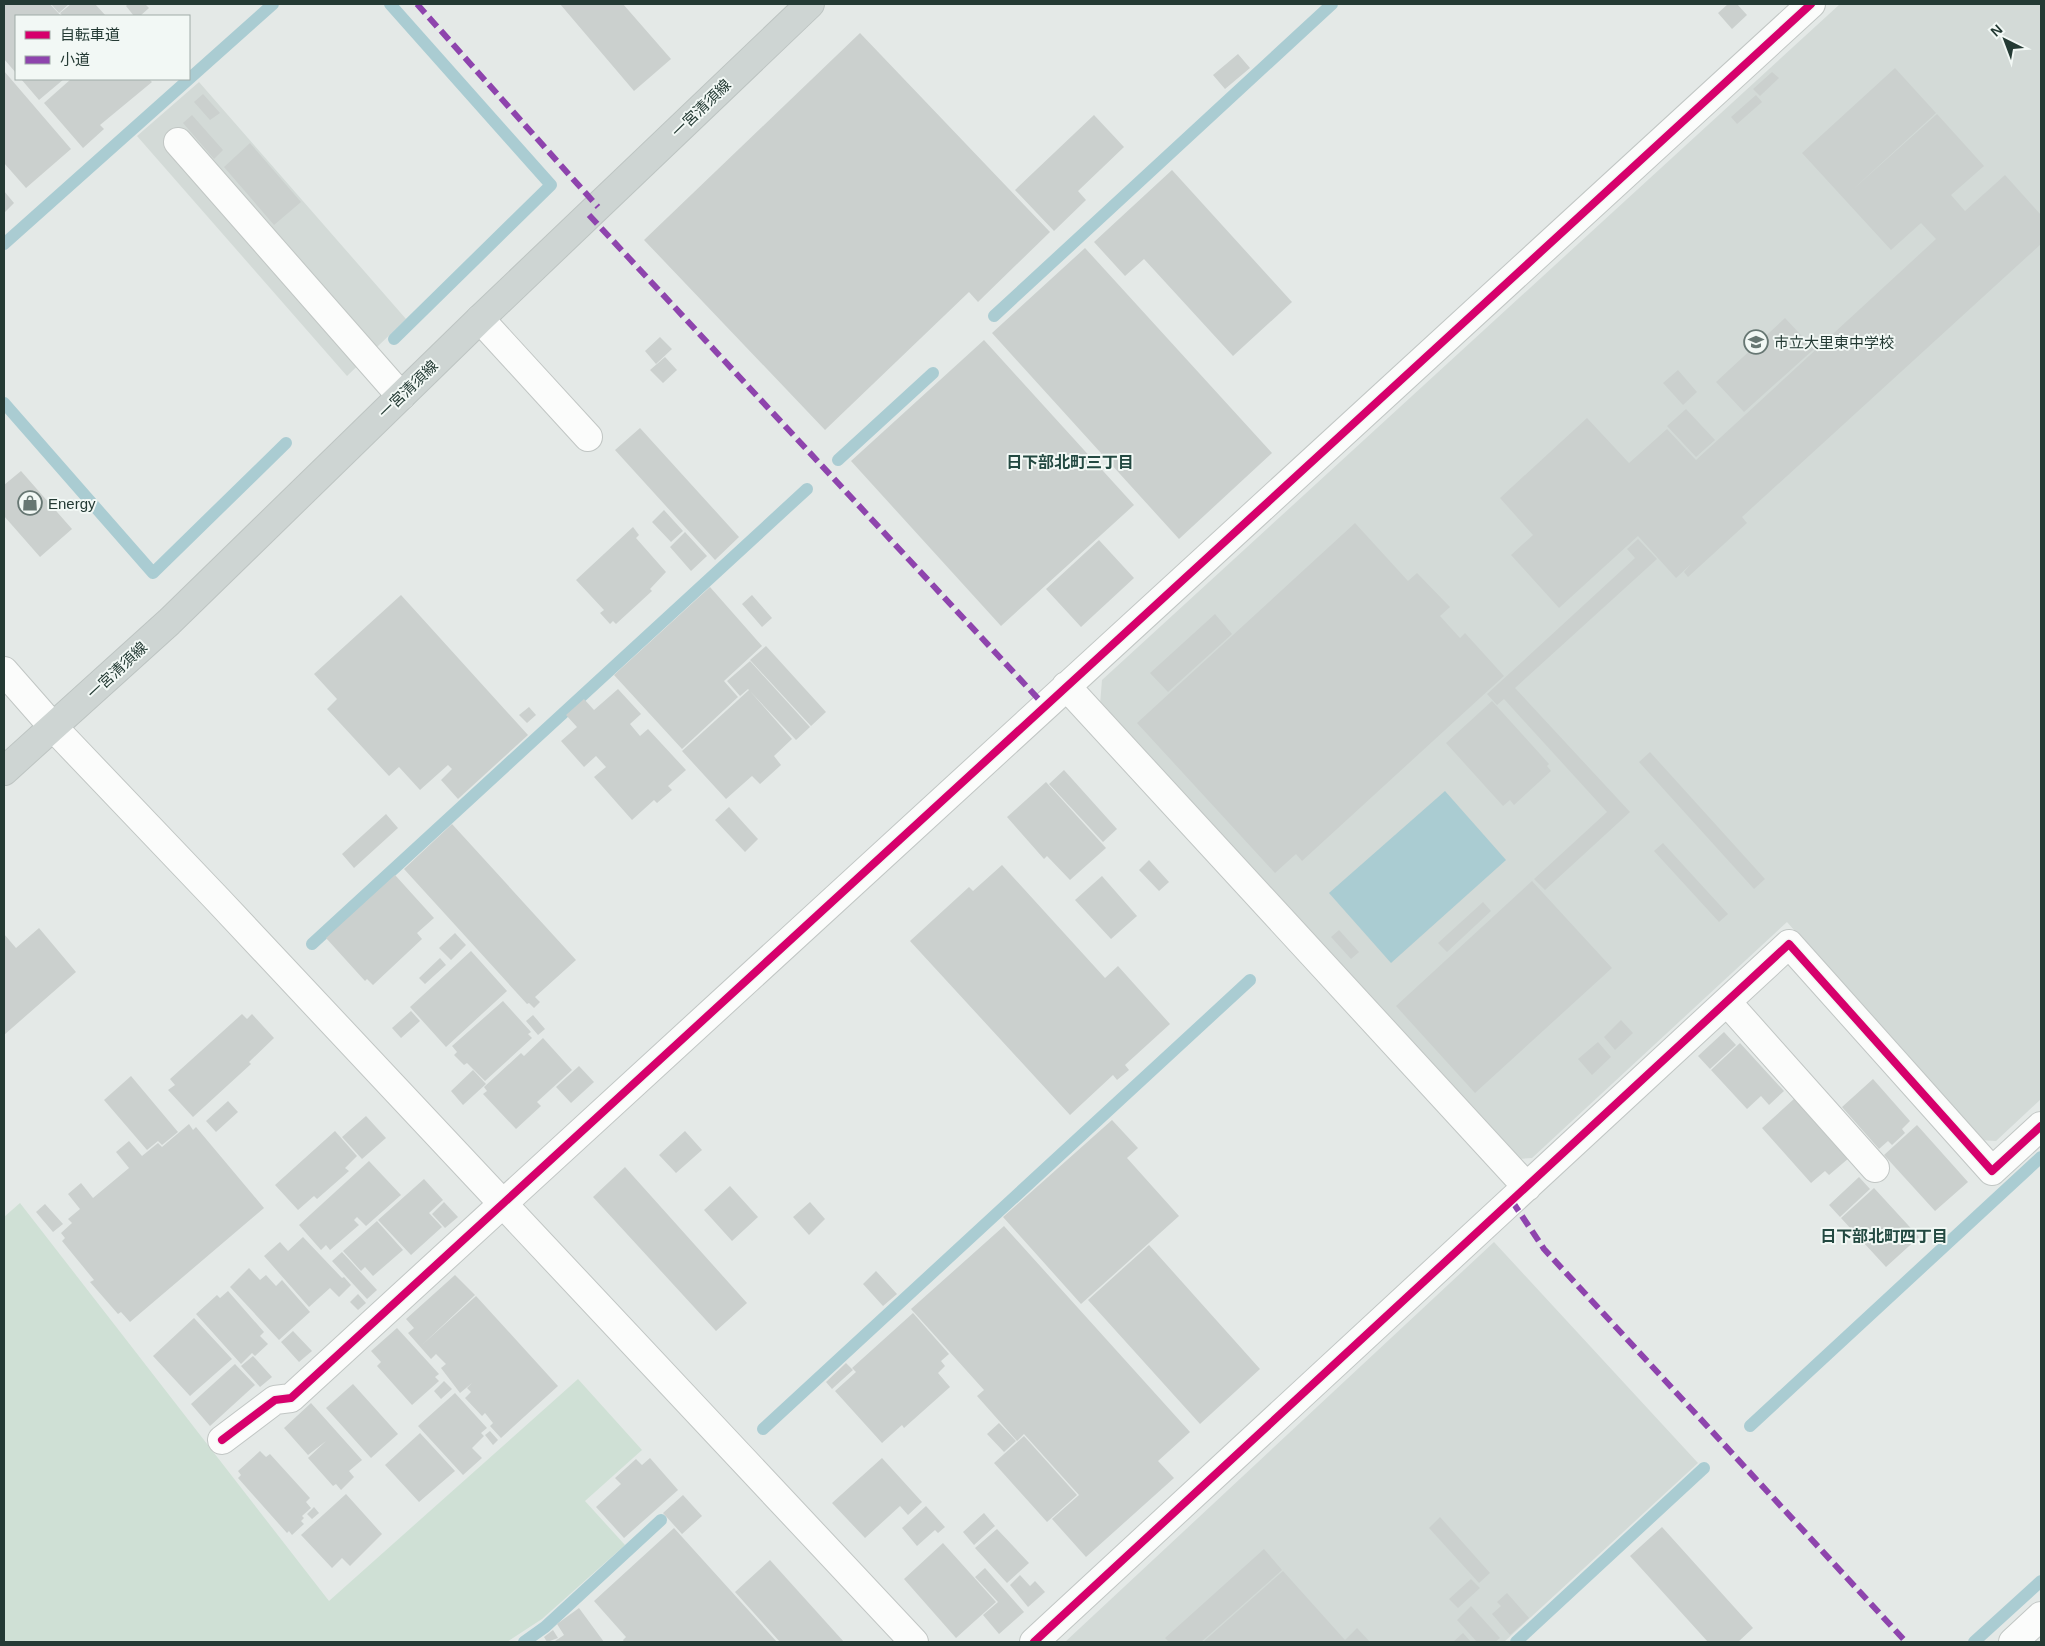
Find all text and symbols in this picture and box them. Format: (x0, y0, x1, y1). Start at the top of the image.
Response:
legend (15, 15, 190, 80)
north arrow (1980, 15, 2030, 65)
text: N (1987, 21, 2005, 40)
text: 自転車道 (60, 26, 120, 43)
text: 小道 (60, 51, 90, 68)
street label: 一宮清須線 (668, 76, 734, 140)
school or university icon: 市立大里東中学校 (1743, 329, 1769, 355)
place label: 市立大里東中学校 (1774, 334, 1894, 351)
street label: 一宮清須線 (375, 357, 441, 421)
district label: 日下部北町三丁目 (1006, 454, 1134, 471)
shop icon: Energy (17, 490, 43, 516)
place label: Energy (48, 495, 96, 512)
street label: 一宮清須線 (84, 638, 150, 702)
district label: 日下部北町四丁目 (1820, 1228, 1948, 1245)

